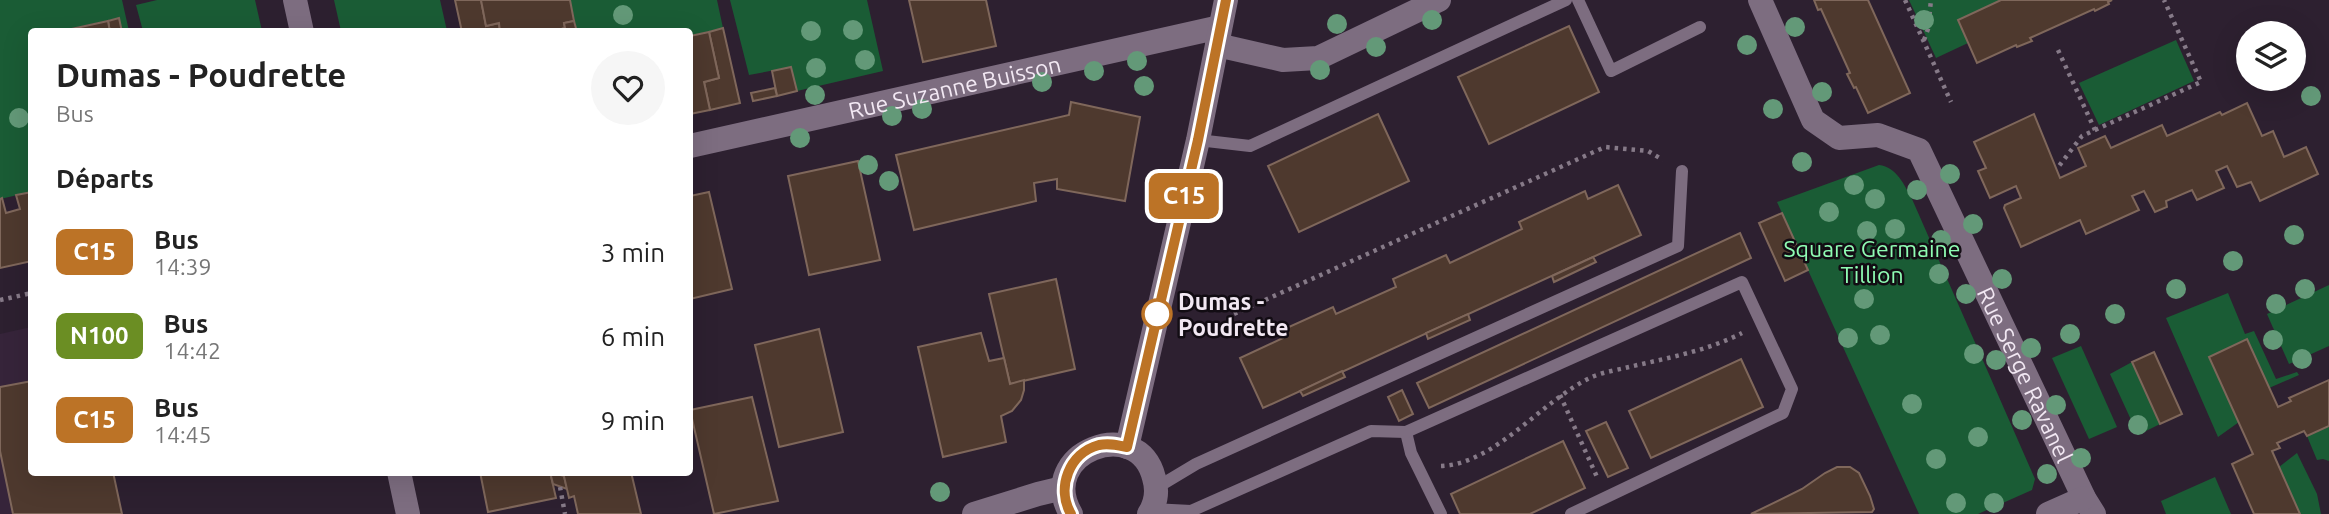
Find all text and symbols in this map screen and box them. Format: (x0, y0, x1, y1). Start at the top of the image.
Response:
map controls (2236, 21, 2306, 91)
button: layers (2236, 21, 2306, 91)
button: heart (591, 51, 665, 125)
street label: Rue Suzanne Buisson (846, 51, 1063, 123)
text: Dumas - Poudrette (56, 56, 346, 93)
text: Bus (56, 101, 94, 126)
text: Départs (56, 164, 154, 193)
line badge: C15 (1144, 173, 1224, 219)
text: C15 (1163, 182, 1205, 209)
text: Bus (154, 225, 199, 254)
park label: Square Germaine Tillion (1784, 236, 1960, 287)
text: C15 (73, 238, 116, 265)
text: 3 min (601, 238, 665, 267)
text: 14:39 (154, 254, 212, 279)
street label: Rue Serge Ravanel (1973, 283, 2078, 466)
place label: Dumas - Poudrette (1178, 289, 1289, 340)
marker: Dumas - Poudrette (1142, 299, 1172, 329)
text: Bus (164, 309, 208, 338)
text: N100 (70, 322, 129, 349)
text: 6 min (601, 322, 665, 351)
text: 14:42 (164, 338, 221, 363)
text: Bus (154, 393, 199, 422)
text: C15 (73, 406, 116, 433)
text: 9 min (601, 406, 665, 435)
text: 14:45 (154, 422, 212, 447)

